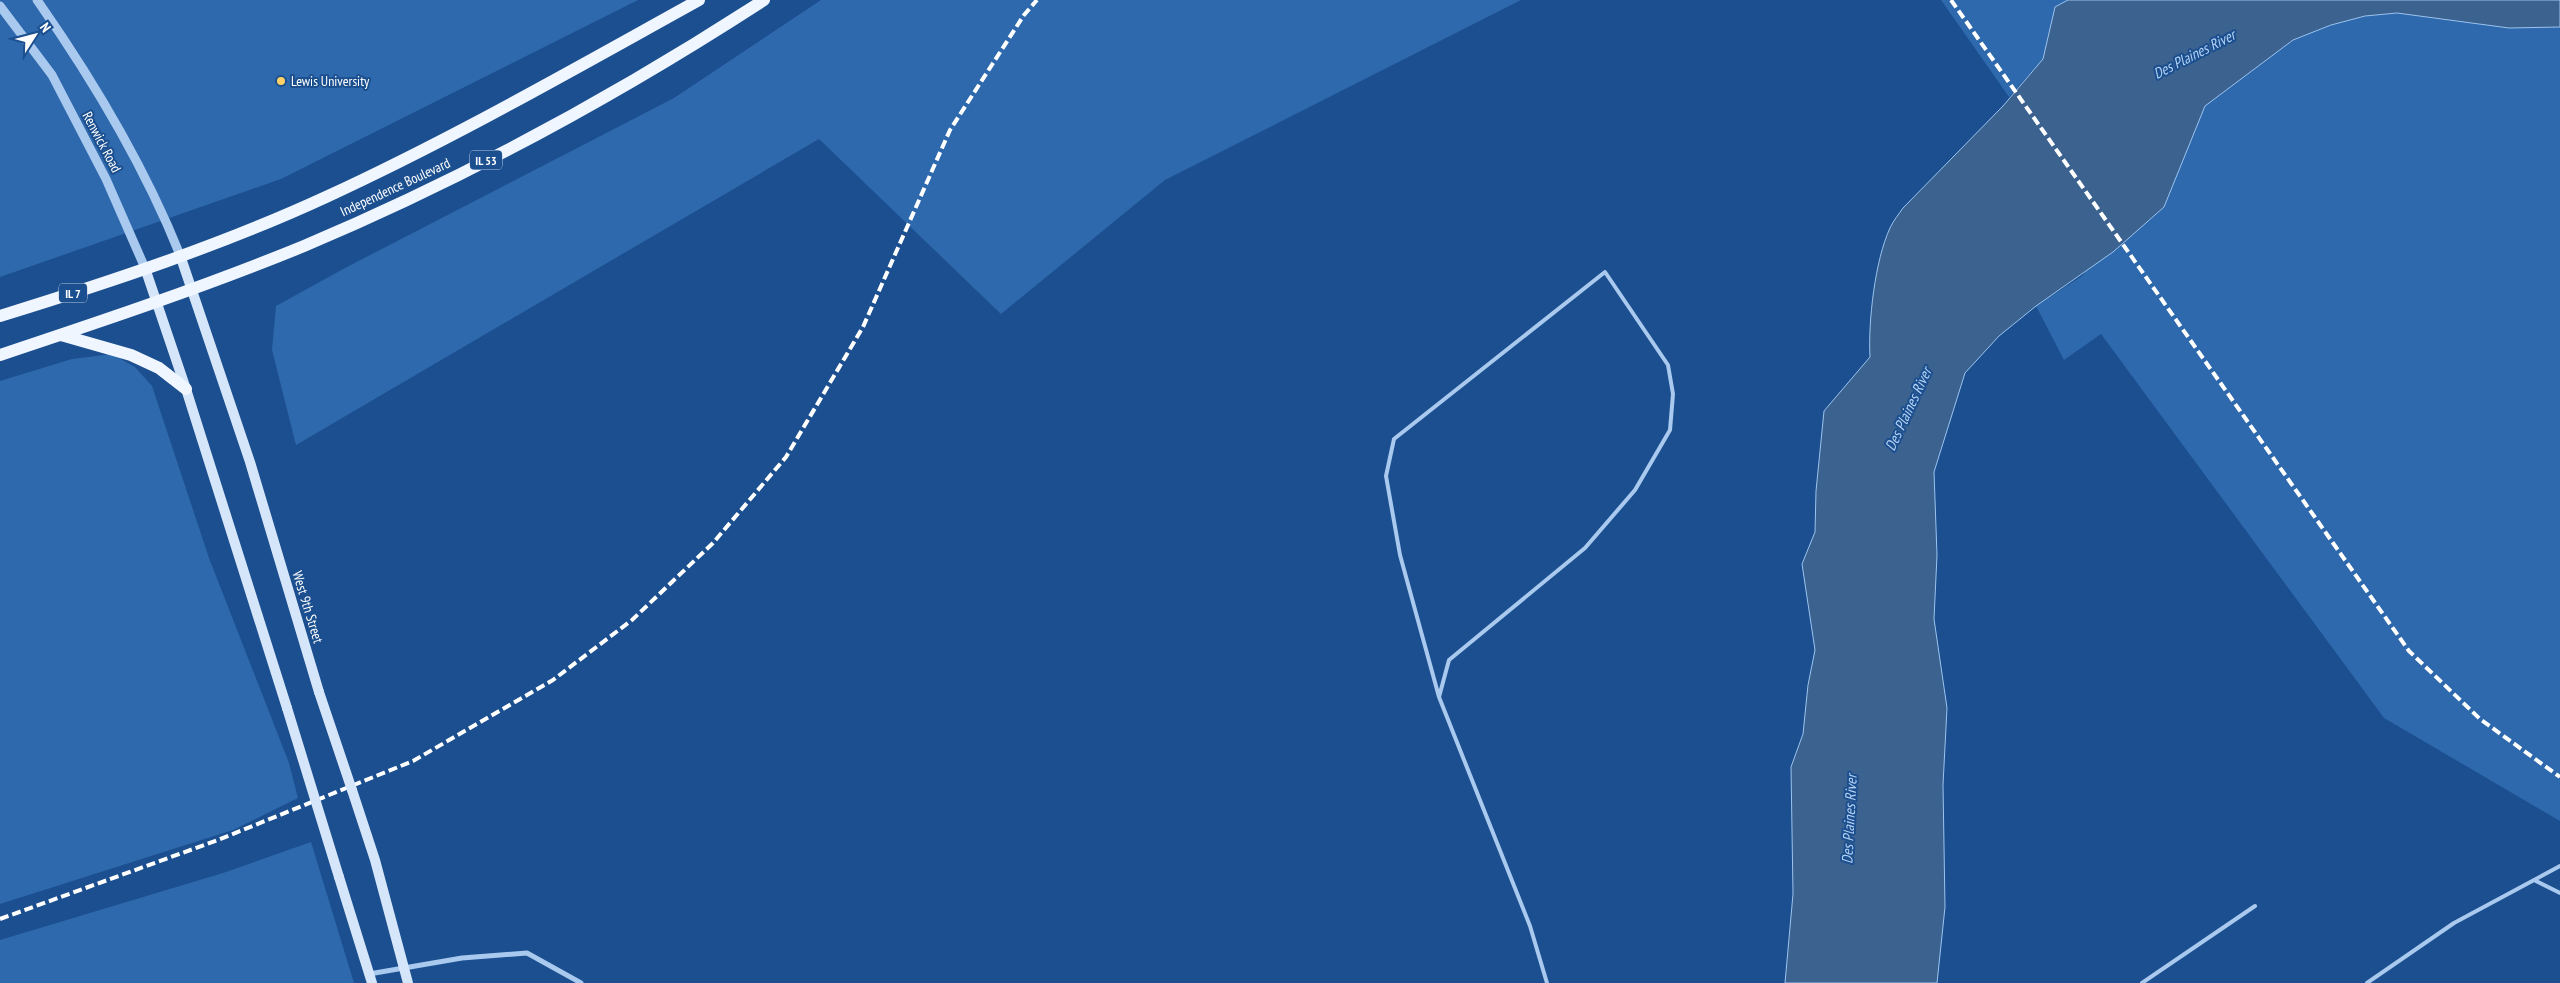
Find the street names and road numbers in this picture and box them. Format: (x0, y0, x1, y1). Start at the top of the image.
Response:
street label: Renwick Road (78, 108, 126, 176)
road number: IL 53 (470, 150, 502, 170)
street label: Independence Boulevard (337, 154, 453, 220)
road number: IL 7 (59, 284, 87, 302)
street label: West 9th Street (289, 569, 328, 645)

